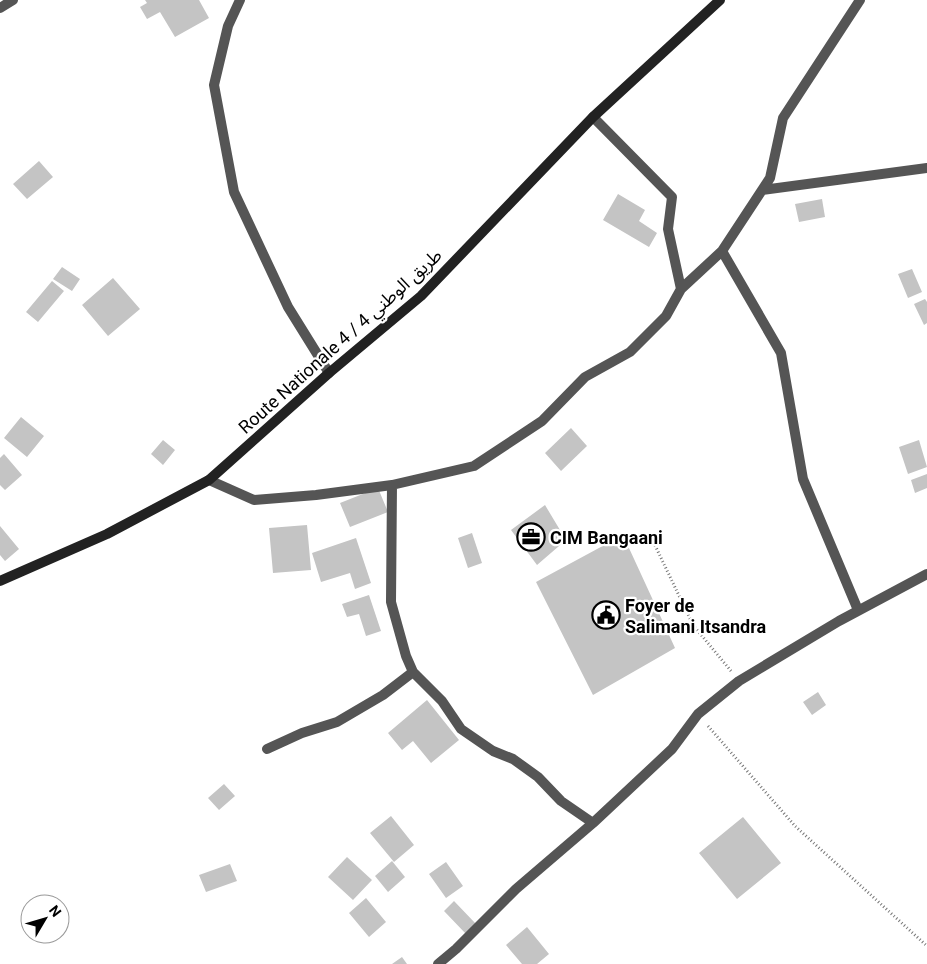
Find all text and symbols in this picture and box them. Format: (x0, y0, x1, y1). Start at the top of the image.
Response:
street label: Route Nationale 4 / طريق الوطني 4 (234, 244, 448, 440)
office icon: CIM Bangaani (516, 522, 546, 552)
place label: CIM Bangaani (550, 527, 663, 548)
place label: Foyer de Salimani Itsandra (625, 595, 767, 637)
public building icon: Foyer de Salimani Itsandra (591, 600, 621, 630)
north arrow (20, 894, 70, 944)
text: N (46, 902, 65, 920)

